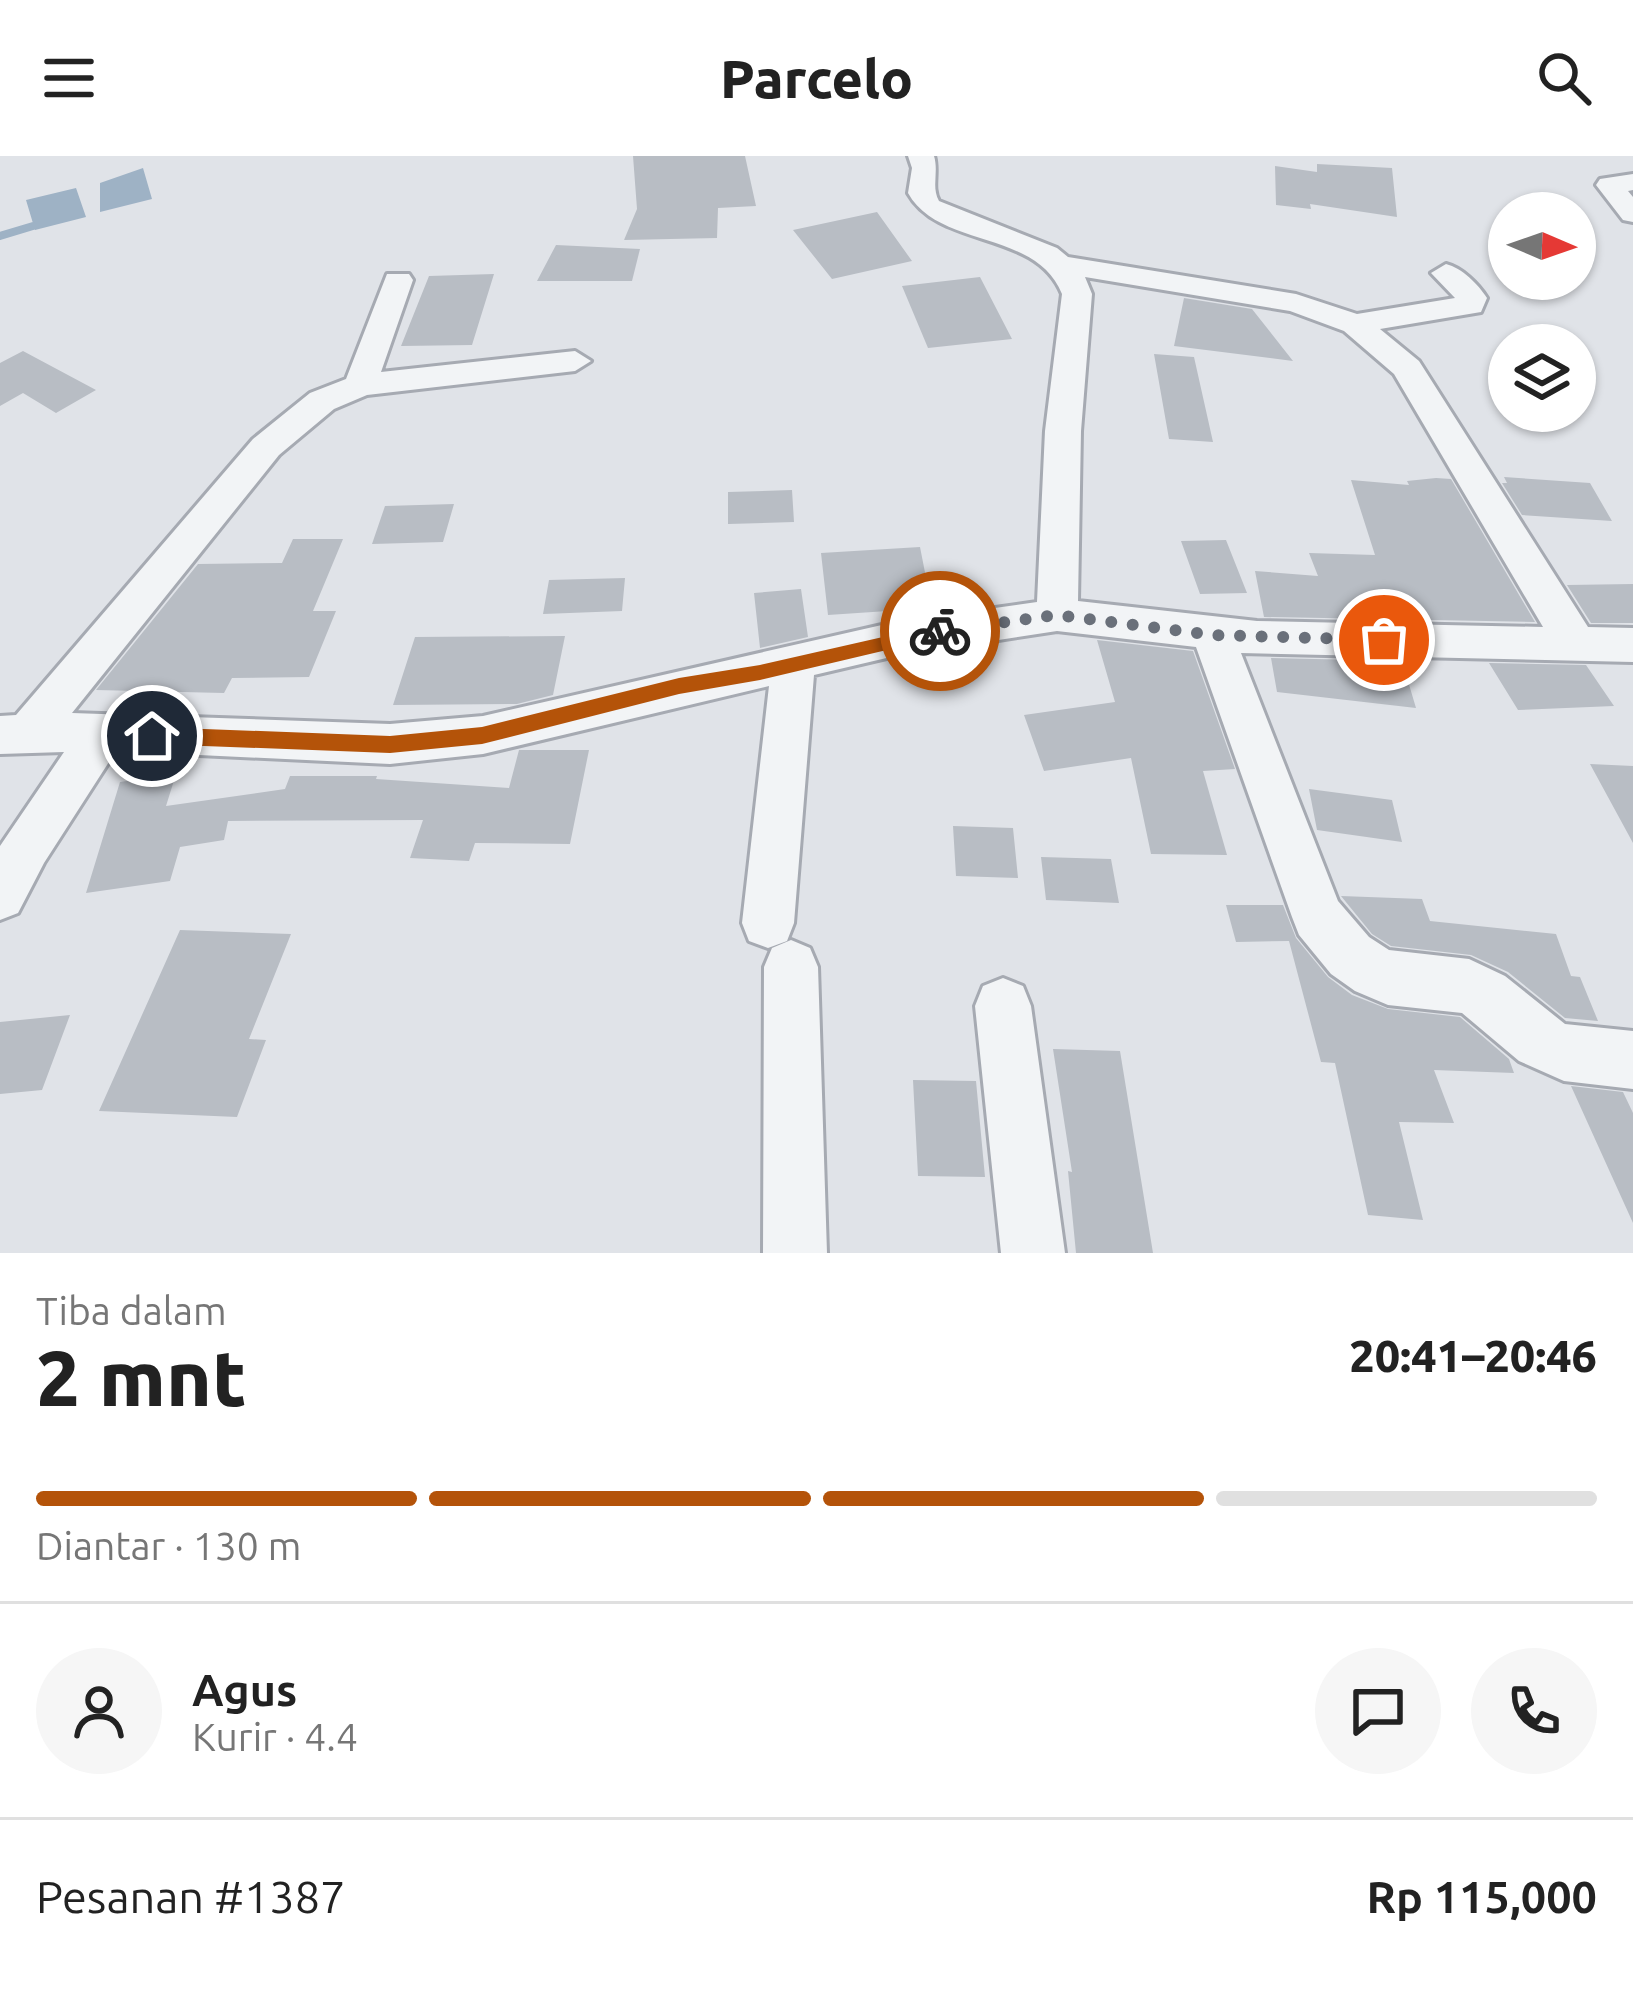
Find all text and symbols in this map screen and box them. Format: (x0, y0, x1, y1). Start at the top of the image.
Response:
icon: menu (36, 45, 102, 111)
icon: search (1531, 45, 1597, 111)
text: Parcelo (720, 48, 913, 108)
north arrow (1488, 192, 1596, 300)
map controls (1488, 192, 1596, 432)
button: layers (1488, 324, 1596, 432)
courier (880, 571, 1000, 691)
pin (1333, 589, 1435, 691)
icon: bike (907, 598, 973, 664)
icon: bag (1351, 607, 1417, 673)
pin (101, 685, 203, 787)
icon: home (119, 703, 185, 769)
text: Tiba dalam (36, 1289, 227, 1332)
text: 20:41–20:46 (1349, 1330, 1597, 1381)
text: 2 mnt (36, 1333, 247, 1421)
text: Diantar · 130 m (36, 1524, 301, 1567)
button: person (36, 1648, 162, 1774)
button: chat (1315, 1648, 1441, 1774)
button: phone (1471, 1648, 1597, 1774)
text: Agus (192, 1664, 297, 1715)
text: Kurir · 4.4 (192, 1715, 358, 1758)
text: Pesanan #1387 (36, 1871, 345, 1922)
text: Rp 115,000 (1367, 1871, 1597, 1922)

